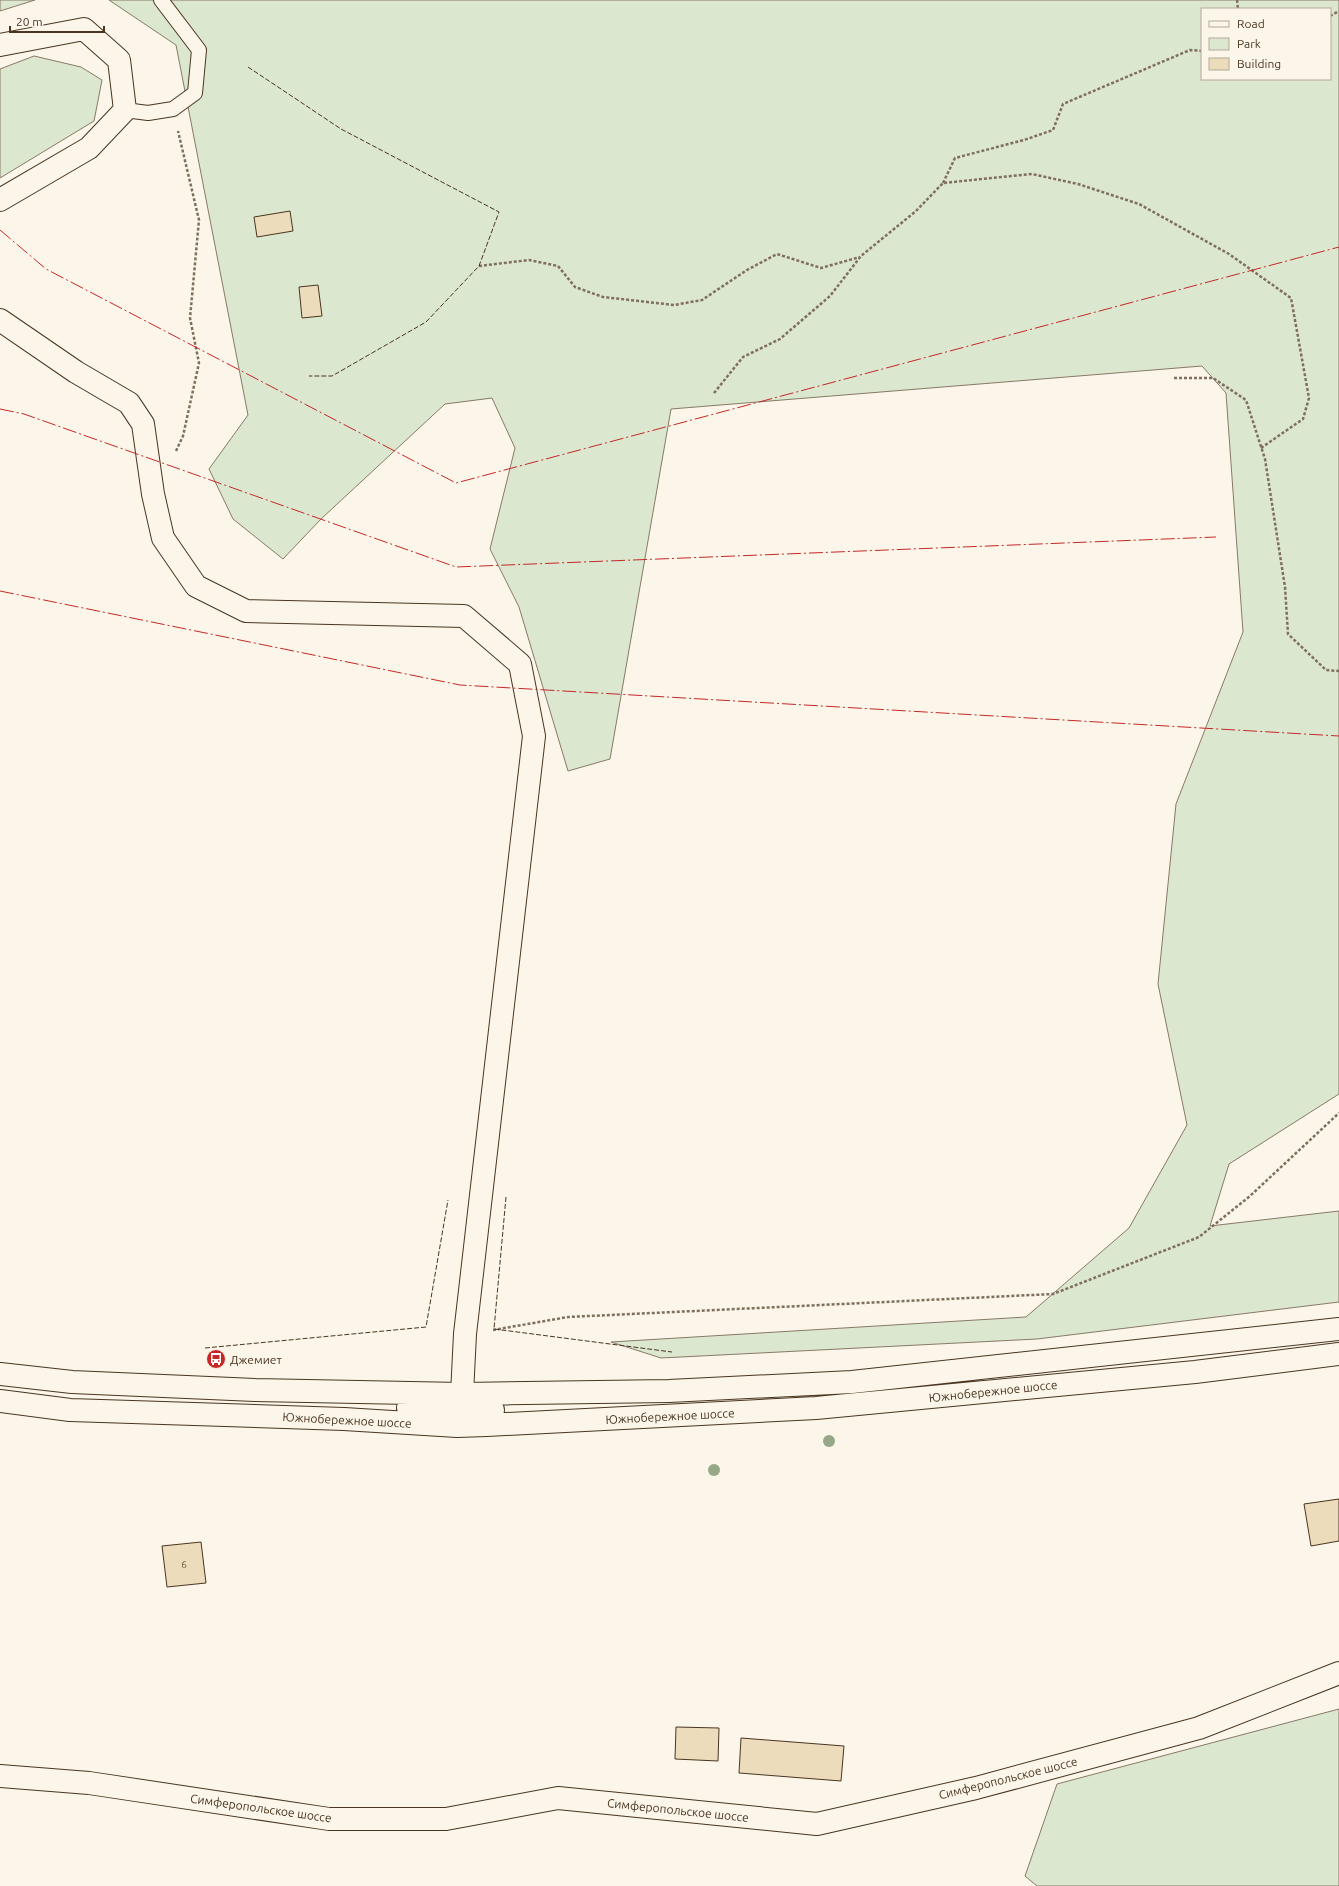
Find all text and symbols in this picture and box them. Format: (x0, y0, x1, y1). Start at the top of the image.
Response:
scale bar (10, 8, 104, 34)
legend (1201, 8, 1331, 80)
text: 20 m (16, 15, 43, 28)
text: Road (1237, 17, 1265, 30)
text: Park (1237, 37, 1261, 50)
text: Building (1237, 57, 1281, 70)
bus stop icon: Джемиет (205, 1348, 227, 1370)
place label: Джемиет (230, 1353, 282, 1366)
street label: Южнобережное шоссе (928, 1378, 1058, 1404)
street label: Южнобережное шоссе (605, 1406, 735, 1426)
street label: Южнобережное шоссе (282, 1410, 412, 1430)
house number: 6 (181, 1559, 187, 1570)
street label: Симферопольское шоссе (937, 1754, 1079, 1802)
street label: Симферопольское шоссе (190, 1792, 332, 1824)
street label: Симферопольское шоссе (606, 1796, 750, 1824)

